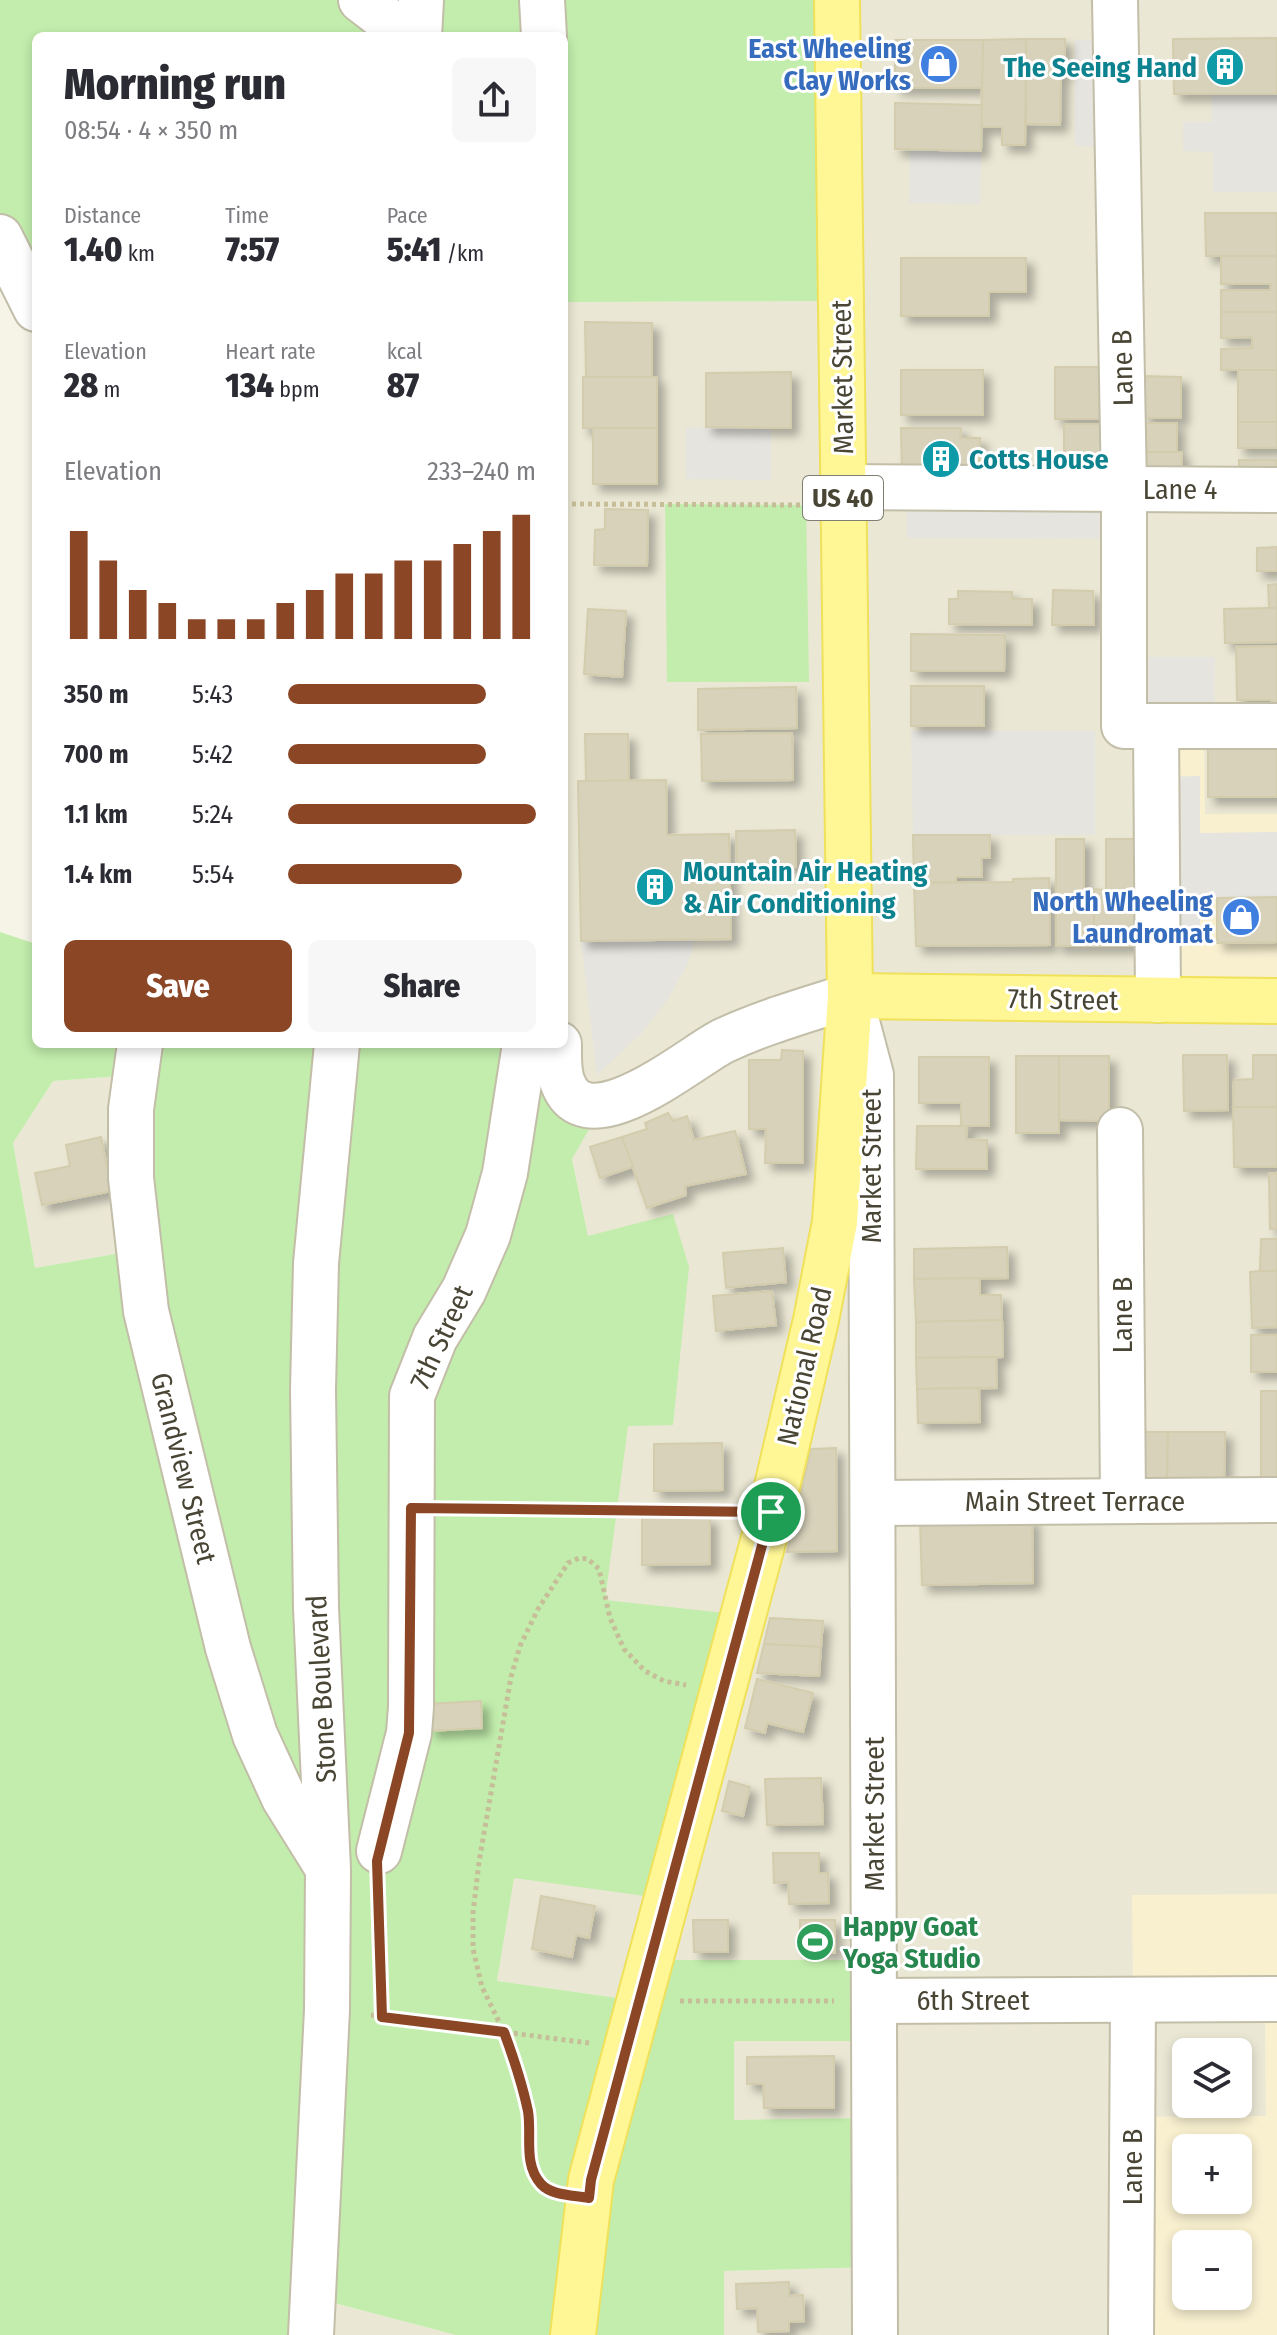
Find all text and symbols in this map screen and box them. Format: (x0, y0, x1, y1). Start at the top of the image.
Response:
place label: East Wheeling Clay Works (748, 32, 911, 97)
shop icon: East Wheeling Clay Works (918, 43, 960, 85)
building icon: The Seeing Hand (1204, 46, 1246, 88)
place label: The Seeing Hand (1003, 51, 1197, 84)
text: Morning run (64, 58, 286, 111)
button: share (452, 58, 536, 142)
text: 08:54 · 4 × 350 m (64, 115, 238, 146)
text: Distance (64, 202, 141, 229)
text: Time (225, 202, 269, 229)
text: Pace (387, 202, 428, 229)
text: 1.40 (64, 229, 123, 270)
text: 7:57 (225, 229, 279, 270)
text: 5:41 (387, 229, 442, 270)
text: km (123, 240, 155, 267)
text: /km (442, 240, 484, 267)
street label: Market Street (825, 299, 860, 455)
street label: Lane B (1105, 329, 1140, 406)
text: Elevation (64, 338, 147, 365)
text: Heart rate (225, 338, 316, 365)
text: kcal (387, 338, 422, 365)
text: 28 (64, 365, 98, 406)
text: 134 (225, 365, 274, 406)
text: 87 (387, 365, 419, 406)
text: m (98, 376, 120, 403)
text: bpm (274, 376, 320, 403)
building icon: Cotts House (920, 438, 962, 480)
place label: Cotts House (969, 443, 1109, 476)
text: Elevation (64, 456, 162, 487)
text: 233–240 m (427, 456, 536, 487)
street label: Lane 4 (1143, 473, 1217, 506)
road number: US 40 (803, 476, 883, 520)
text: 350 m (64, 679, 129, 710)
text: 5:43 (192, 679, 233, 710)
text: 700 m (64, 739, 128, 770)
text: 5:42 (192, 739, 233, 770)
text: 1.1 km (64, 799, 128, 830)
text: 5:24 (192, 799, 233, 830)
place label: Mountain Air Heating & Air Conditioning (683, 855, 928, 920)
text: 1.4 km (64, 859, 132, 890)
text: 5:54 (192, 859, 234, 890)
building icon: Mountain Air Heating & Air Conditioning (634, 866, 676, 908)
place label: North Wheeling Laundromat (1033, 885, 1214, 950)
shop icon: North Wheeling Laundromat (1220, 896, 1262, 938)
button: Save (64, 940, 292, 1032)
button: Share (308, 940, 536, 1032)
street label: 7th Street (1007, 982, 1119, 1017)
street label: Market Street (855, 1088, 888, 1243)
street label: Lane B (1106, 1277, 1139, 1353)
street label: 7th Street (403, 1279, 480, 1394)
street label: National Road (770, 1284, 839, 1449)
street label: Grandview Street (144, 1369, 223, 1568)
pin (737, 1478, 805, 1546)
street label: Main Street Terrace (965, 1485, 1185, 1518)
icon: arrive (749, 1490, 793, 1534)
street label: Stone Boulevard (300, 1594, 343, 1784)
street label: Market Street (858, 1736, 891, 1891)
place label: Happy Goat Yoga Studio (842, 1910, 981, 1975)
sports icon: Happy Goat Yoga Studio (794, 1921, 836, 1963)
street label: 6th Street (916, 1984, 1030, 2017)
map controls (1172, 2038, 1252, 2310)
button: layers (1172, 2038, 1252, 2118)
street label: Lane B (1116, 2129, 1149, 2205)
button: + (1172, 2134, 1252, 2214)
button: − (1172, 2230, 1252, 2310)

